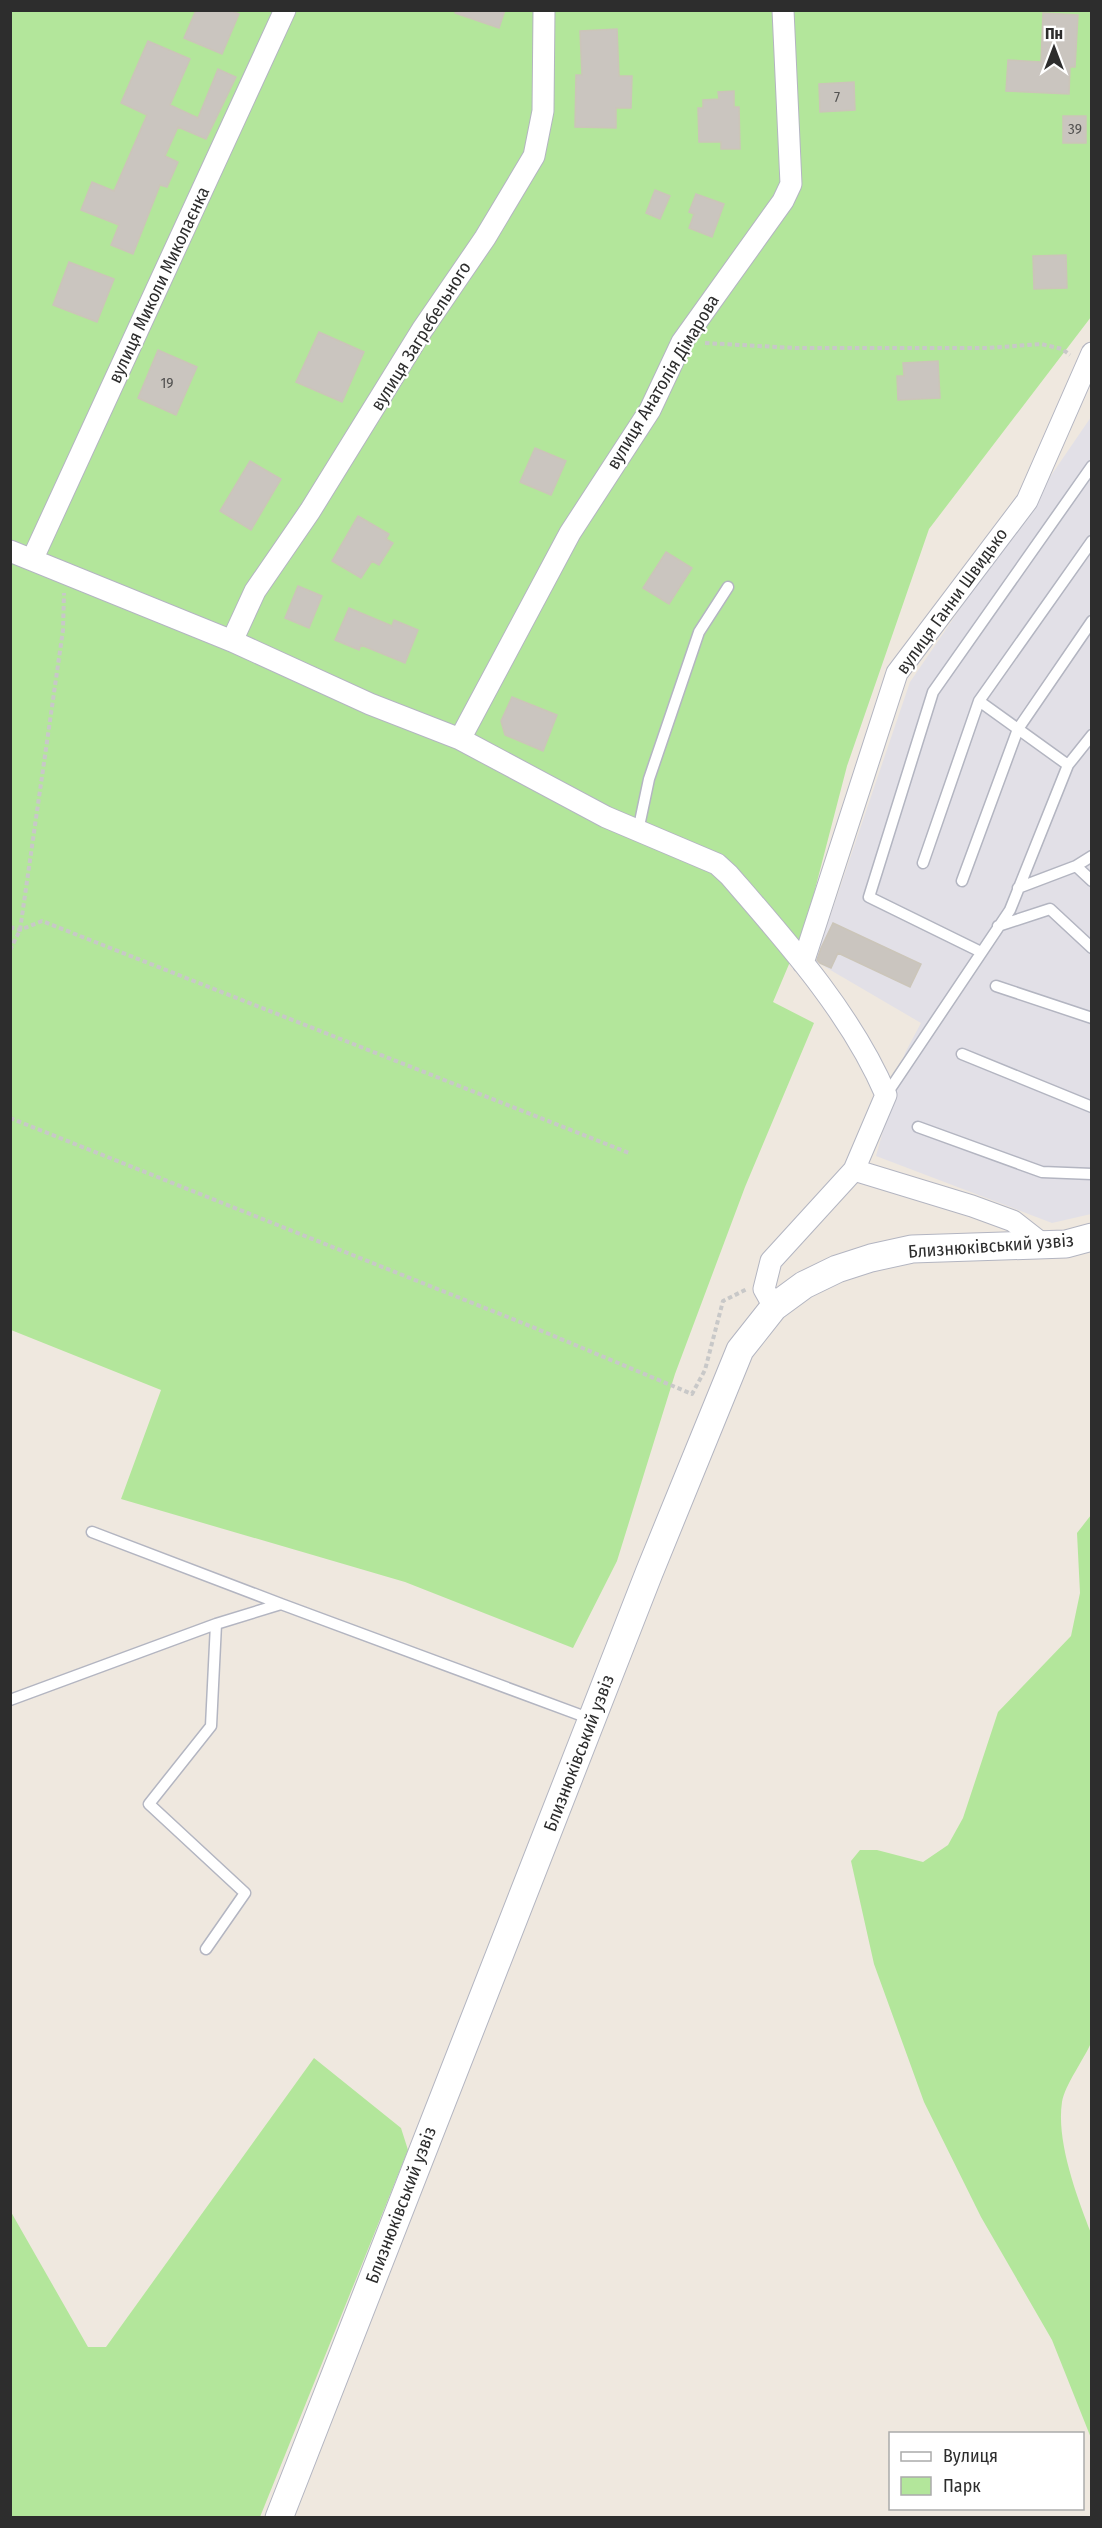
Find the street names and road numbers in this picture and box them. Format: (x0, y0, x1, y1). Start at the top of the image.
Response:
street label: вулиця Миколи Миколаєнка (104, 183, 214, 387)
street label: вулиця Загребельного (366, 257, 476, 415)
street label: вулиця Анатолія Дімарова (602, 291, 724, 473)
street label: вулиця Ганни Швидько (892, 524, 1012, 678)
street label: Близнюківський узвіз (907, 1229, 1075, 1263)
street label: Близнюківський узвіз (539, 1672, 619, 1834)
street label: Близнюківський узвіз (361, 2124, 441, 2286)

